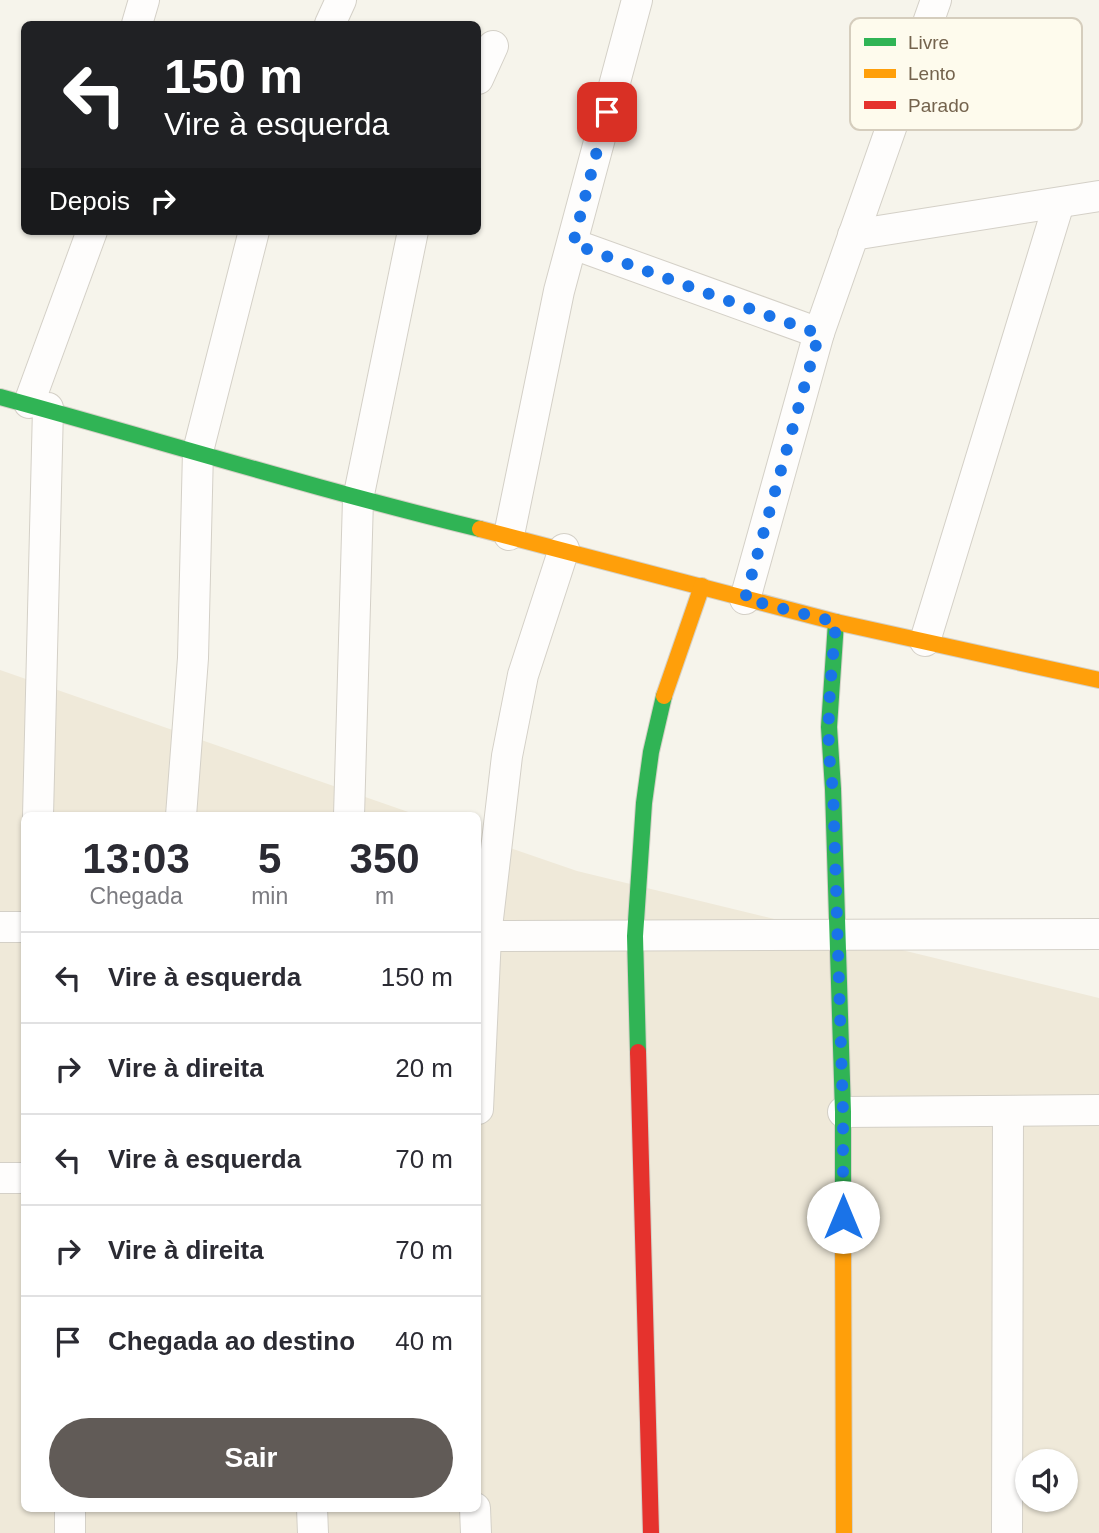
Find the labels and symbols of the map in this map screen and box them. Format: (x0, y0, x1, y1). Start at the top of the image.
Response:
legend (850, 18, 1082, 130)
text: Livre (908, 32, 949, 53)
text: Lento (908, 63, 956, 84)
pin (577, 82, 637, 142)
text: Parado (908, 95, 969, 116)
position arrow (806, 1180, 880, 1254)

